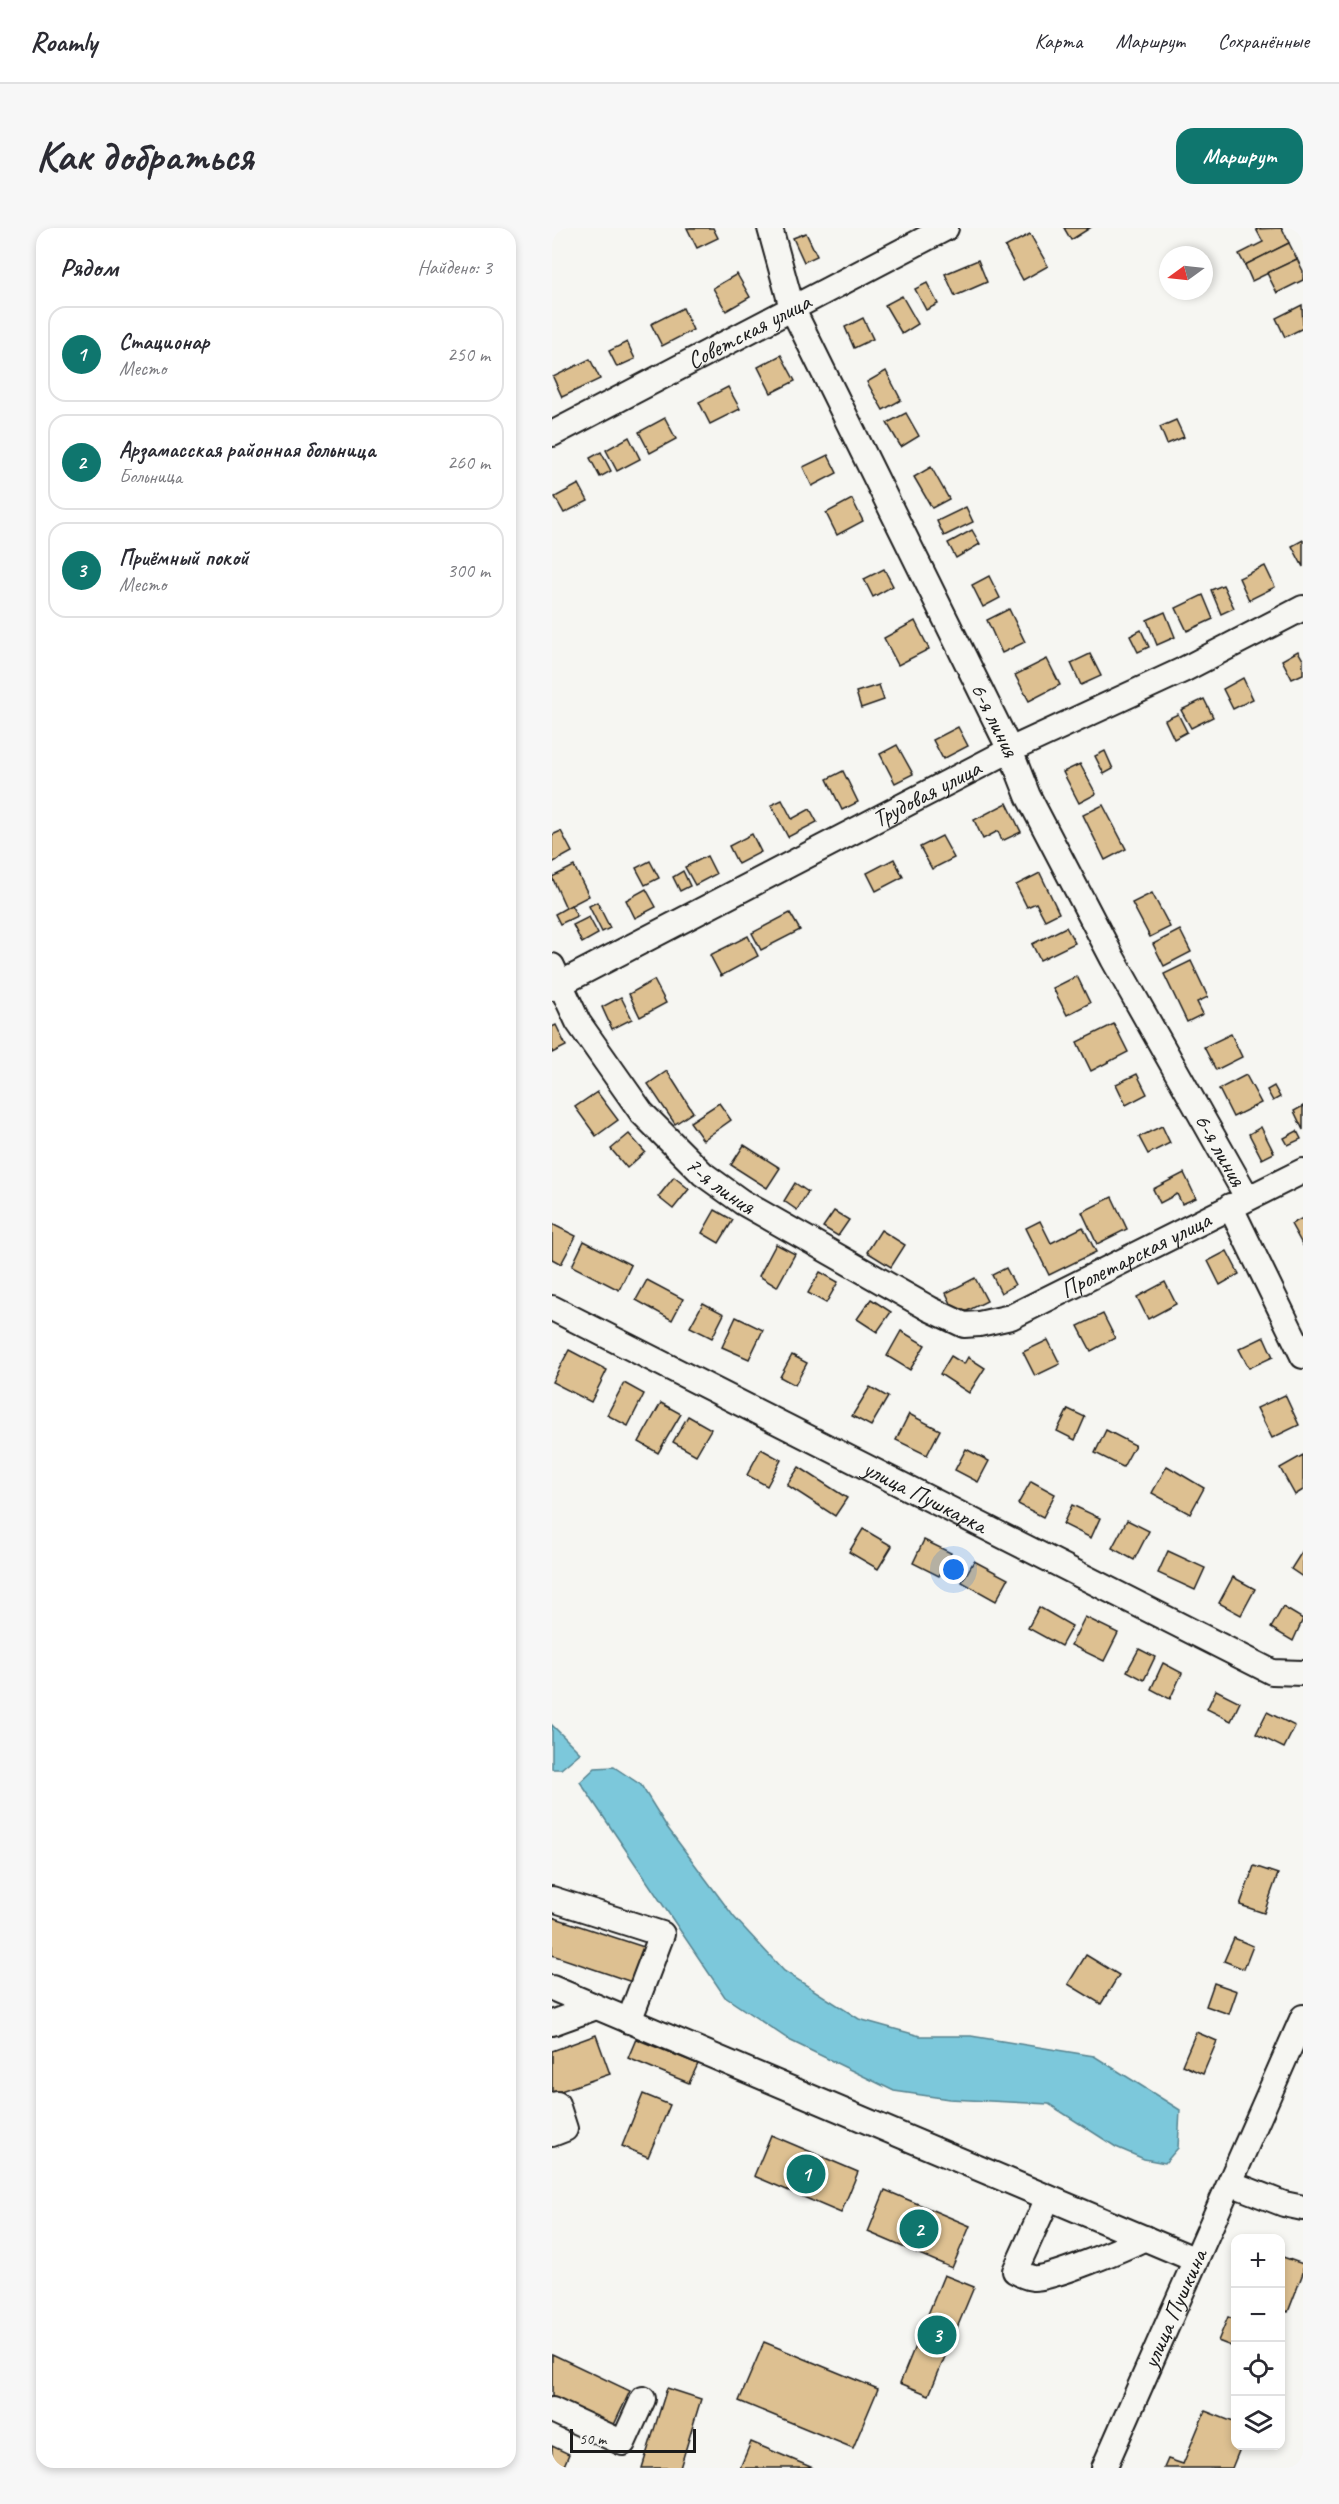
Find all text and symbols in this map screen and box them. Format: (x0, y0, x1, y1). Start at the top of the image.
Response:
text: Roamly (30, 24, 97, 59)
text: Карта (1034, 28, 1083, 54)
text: Маршрут (1116, 28, 1185, 54)
text: Сохранённые (1218, 28, 1309, 54)
button: Маршрут (1176, 128, 1303, 184)
text: Как добраться (36, 130, 253, 183)
north arrow (1159, 246, 1213, 300)
text: Рядом (60, 251, 118, 284)
text: Найдено: 3 (417, 255, 492, 280)
street label: Советская улица (682, 286, 817, 376)
text: Стационар (119, 328, 209, 356)
text: 1 (77, 342, 86, 367)
text: 250 m (447, 342, 490, 367)
text: Место (119, 356, 166, 381)
text: Арзамасская районная больница (119, 436, 375, 464)
text: 2 (77, 450, 86, 475)
text: 260 m (447, 450, 490, 475)
text: Больница (119, 464, 182, 489)
text: Приёмный покой (119, 544, 249, 572)
text: 3 (77, 558, 86, 583)
text: 300 m (447, 558, 490, 583)
text: Место (119, 572, 166, 597)
street label: 6-я линия (964, 678, 1027, 762)
street label: Трудовая улица (867, 752, 987, 834)
street label: 6-я линия (1188, 1108, 1254, 1193)
street label: 7-я линия (679, 1150, 761, 1222)
street label: Пролетарская улица (1055, 1204, 1217, 1305)
street label: улица Пушкарка (857, 1452, 993, 1541)
your location (939, 1555, 968, 1584)
pin: 1 (786, 2152, 826, 2196)
pin: 2 (900, 2206, 938, 2252)
map controls (1231, 2234, 1285, 2450)
button: + (1231, 2234, 1285, 2288)
street label: улица Пушкина (1134, 2243, 1214, 2375)
button: − (1231, 2288, 1285, 2342)
pin: 3 (918, 2312, 956, 2358)
button: locate (1231, 2342, 1285, 2396)
button: layers (1231, 2396, 1285, 2450)
scale bar (570, 2426, 696, 2454)
text: 50 m (579, 2429, 606, 2449)

